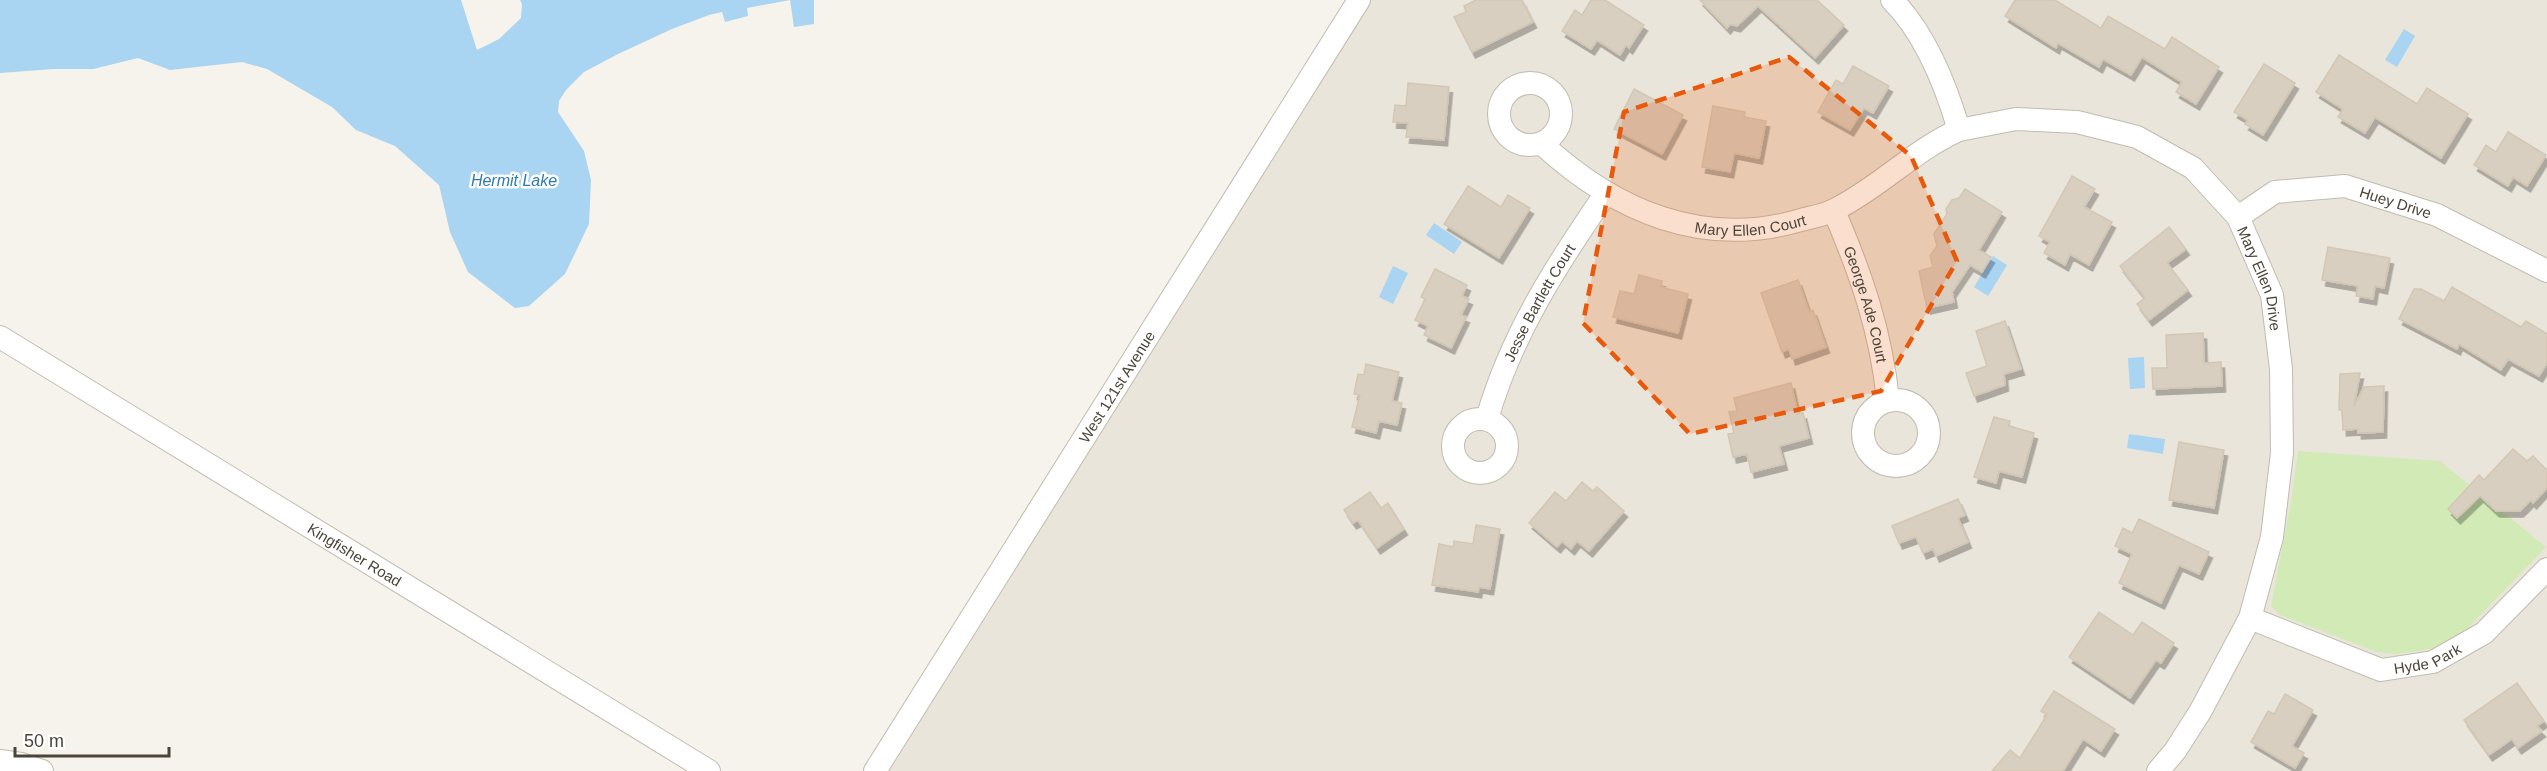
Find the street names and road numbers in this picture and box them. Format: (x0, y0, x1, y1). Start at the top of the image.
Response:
street label: Huey Drive (2358, 183, 2434, 221)
street label: Mary Ellen Court (1694, 210, 1808, 238)
street label: Mary Ellen Drive (2235, 224, 2285, 332)
street label: Jesse Bartlett Court (1500, 240, 1579, 364)
street label: George Ade Court (1841, 244, 1891, 365)
street label: West 121st Avenue (1075, 327, 1158, 446)
street label: Kingfisher Road (305, 519, 405, 589)
street label: Hyde Park (2393, 639, 2464, 676)

